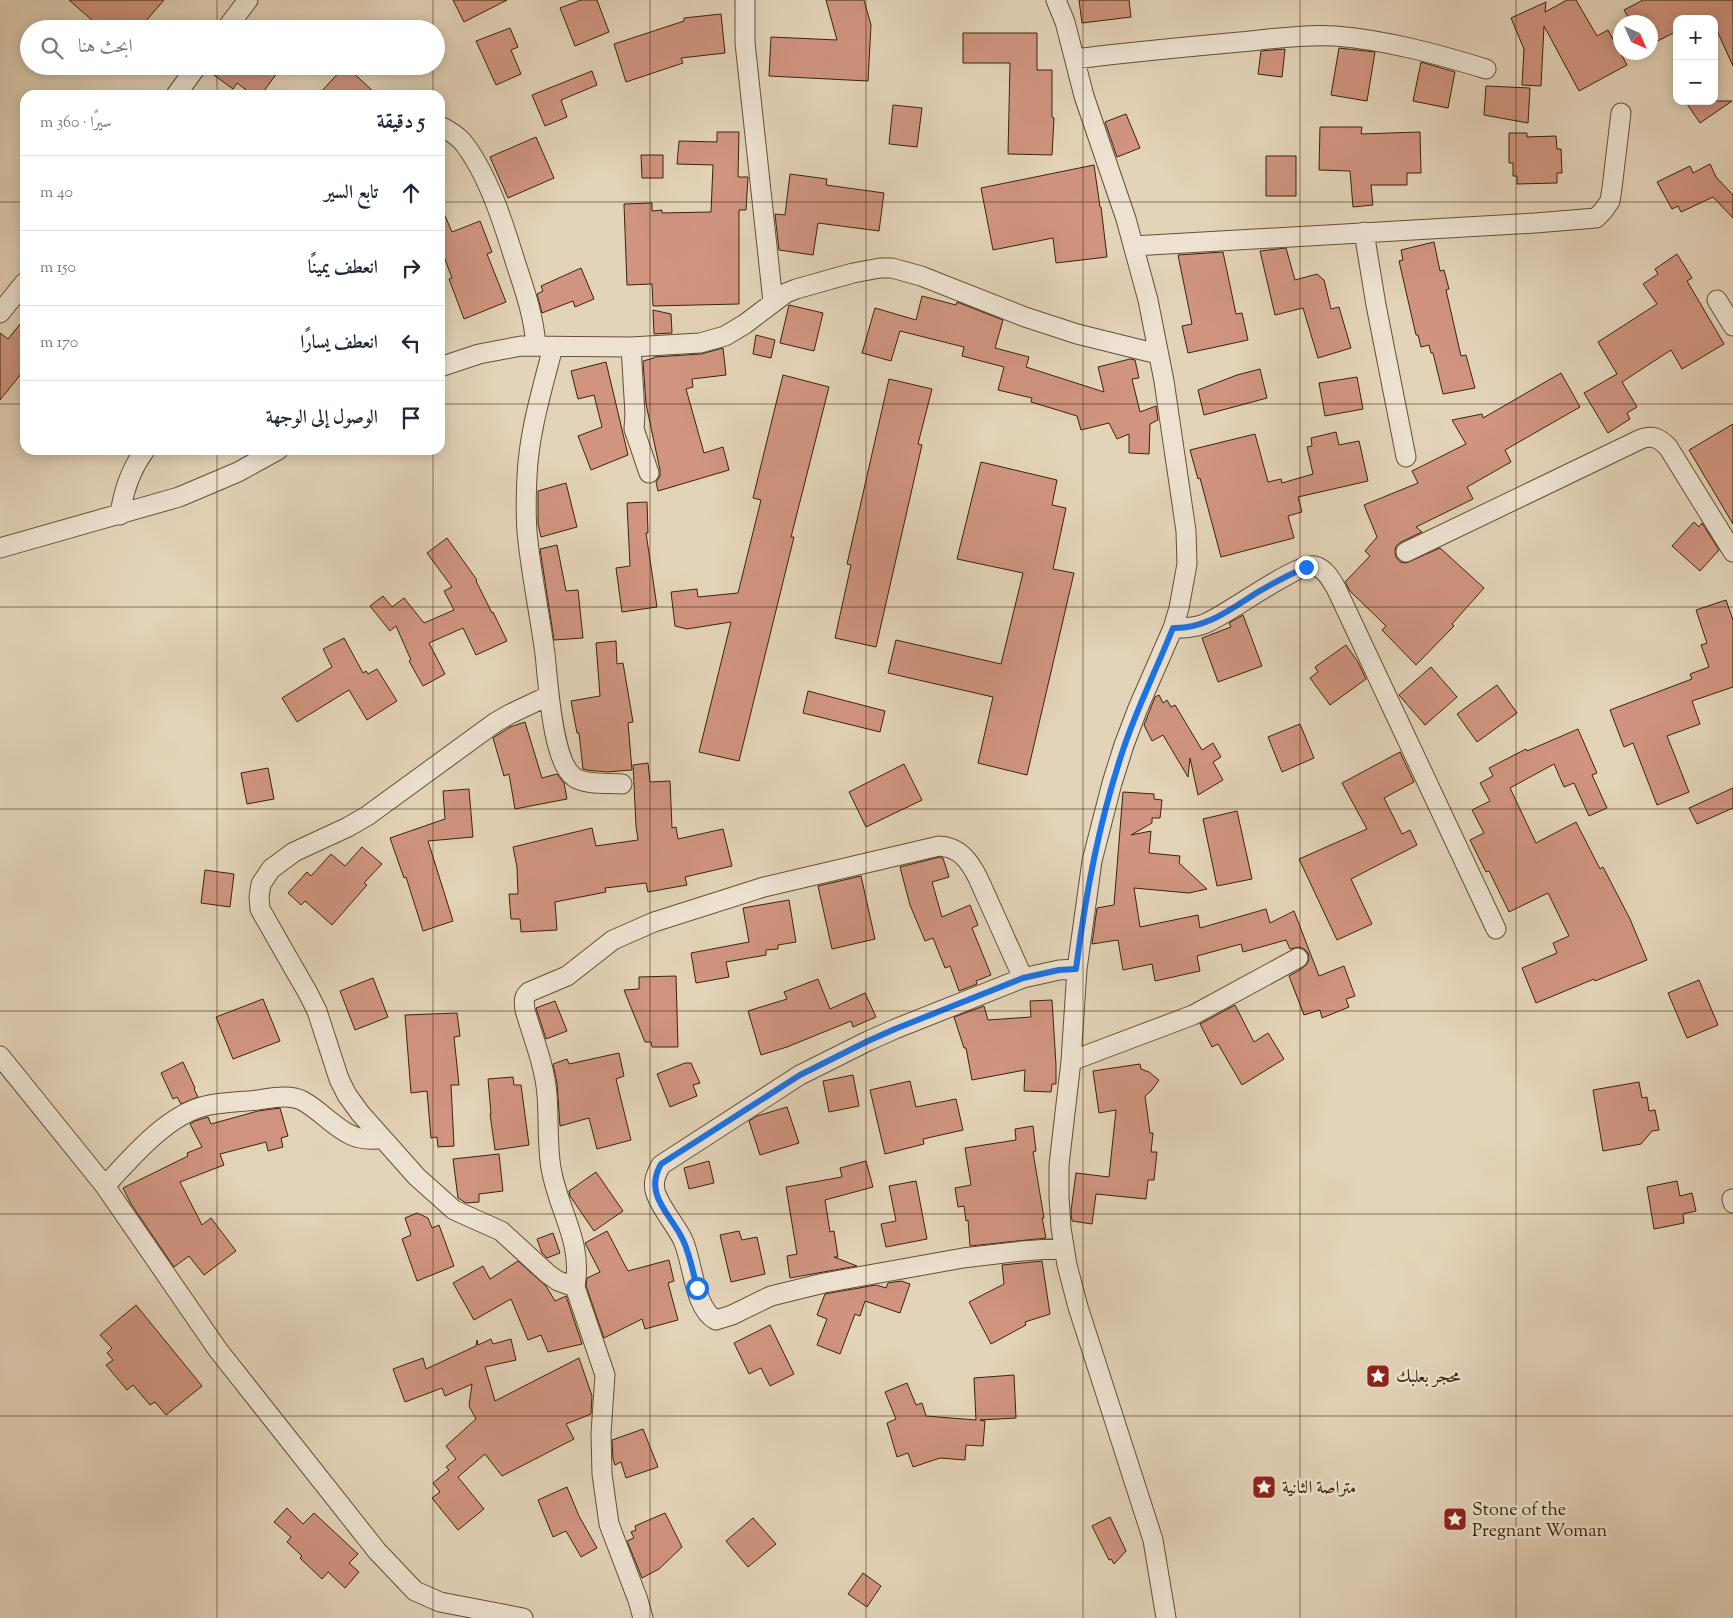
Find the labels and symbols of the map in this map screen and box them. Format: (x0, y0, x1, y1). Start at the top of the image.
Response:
north arrow (1613, 15, 1658, 60)
route end (1295, 556, 1318, 579)
route start (686, 1277, 709, 1300)
place icon: محجر بعلبك (1365, 1363, 1391, 1389)
place label: محجر بعلبك (1396, 1365, 1461, 1391)
place icon: متراصة الثانية (1251, 1474, 1277, 1500)
place label: متراصة الثانية (1282, 1476, 1356, 1502)
place label: Stone of the Pregnant Woman (1472, 1498, 1607, 1545)
place icon: Stone of the Pregnant Woman (1442, 1506, 1468, 1532)

